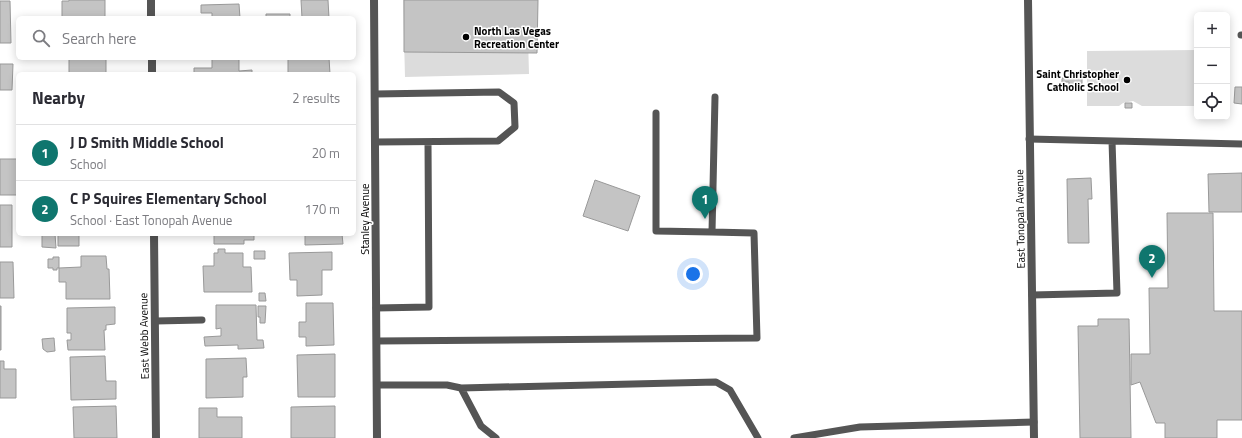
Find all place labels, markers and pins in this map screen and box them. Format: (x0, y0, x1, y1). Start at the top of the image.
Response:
place label: North Las Vegas Recreation Center (474, 23, 559, 52)
marker: North Las Vegas Recreation Center (461, 32, 471, 42)
place label: Saint Christopher Catholic School (1036, 66, 1119, 95)
marker: Saint Christopher Catholic School (1122, 75, 1132, 85)
pin: 1 (692, 186, 718, 219)
pin: 2 (1139, 245, 1165, 278)

